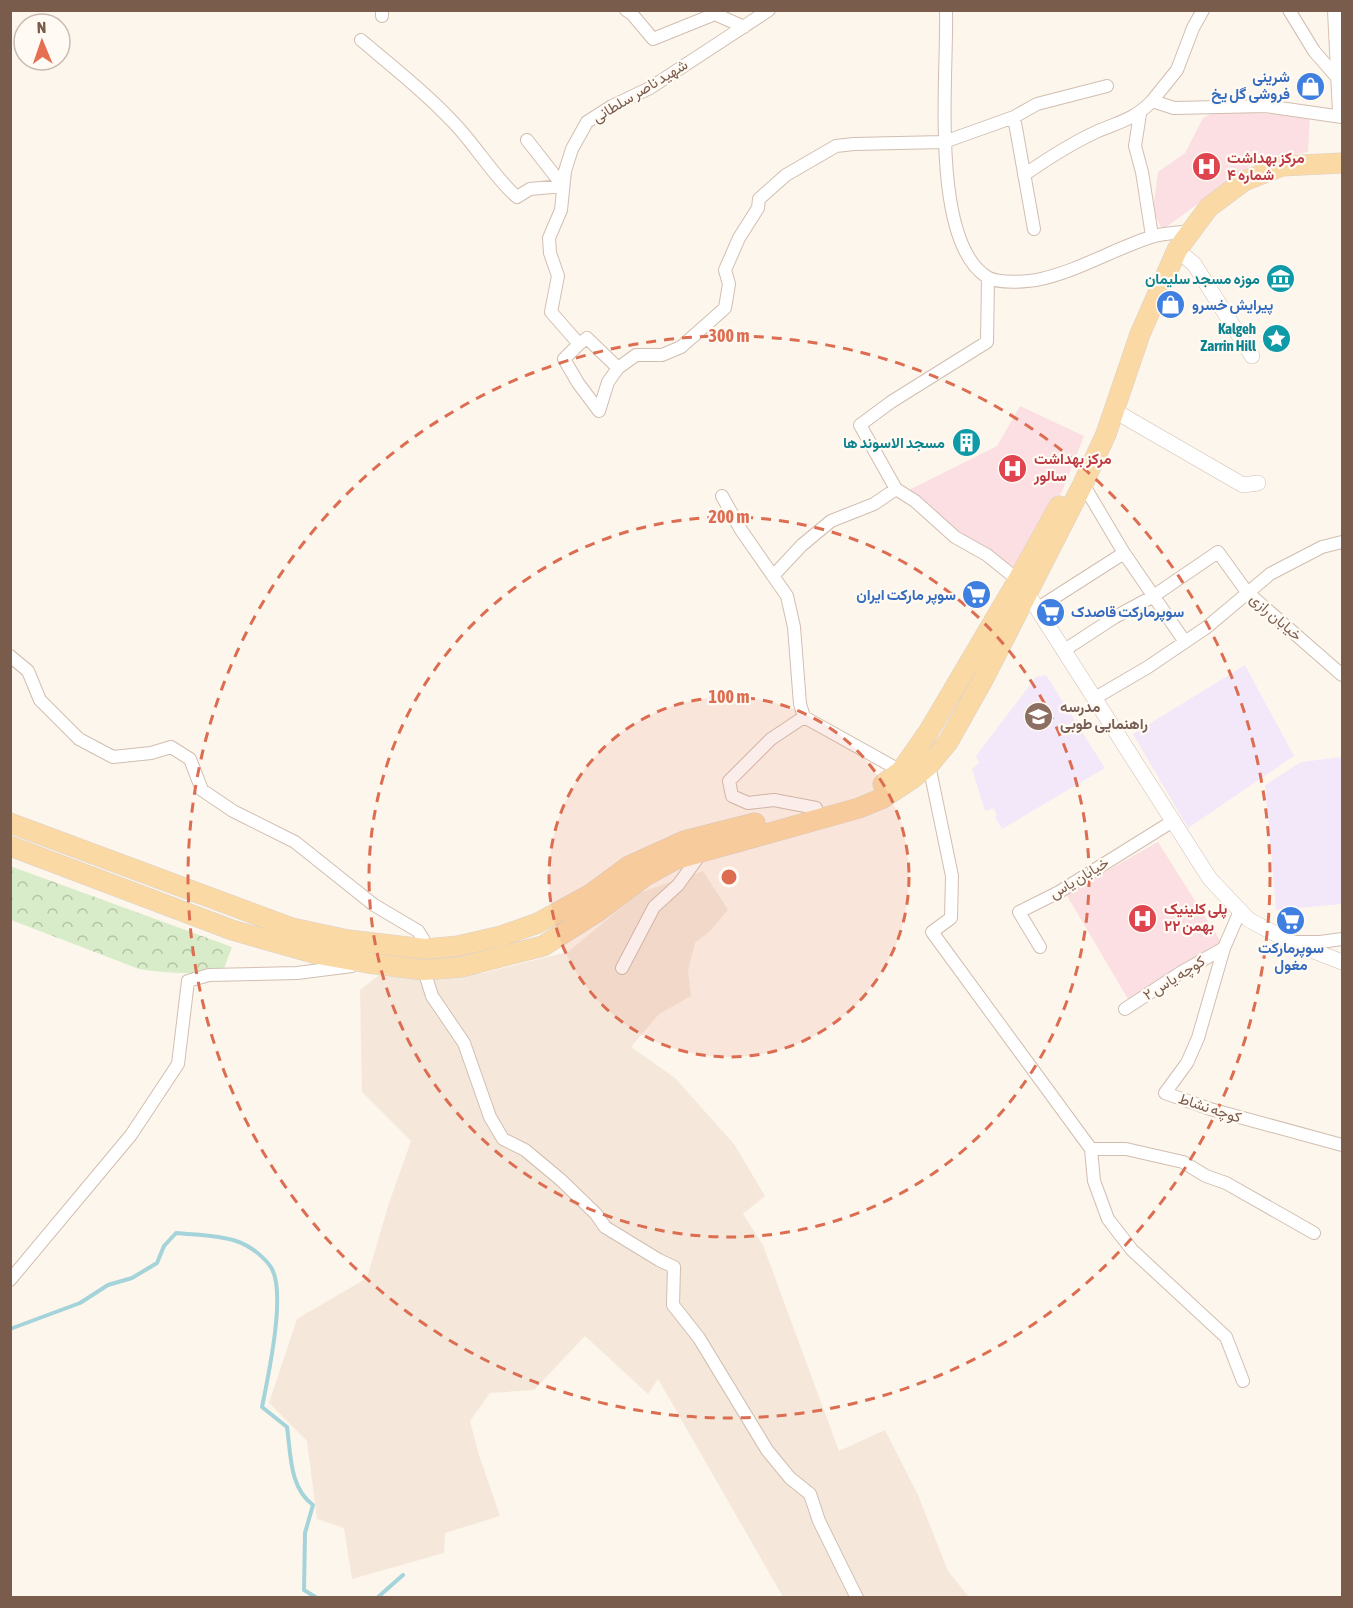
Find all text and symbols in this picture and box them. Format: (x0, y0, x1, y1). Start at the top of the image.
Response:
north arrow (12, 12, 72, 72)
text: N (36, 18, 47, 36)
street label: شهید ناصر سلطانی (589, 55, 692, 127)
place label: شرینی فروشی گل یخ (1211, 68, 1290, 104)
shop icon: شرینی فروشی گل یخ (1295, 70, 1327, 102)
place label: مرکز بهداشت شماره ۴ (1227, 149, 1305, 184)
hospital icon: مرکز بهداشت شماره ۴ (1190, 151, 1222, 183)
museum icon: موزه مسجد سلیمان (1265, 263, 1297, 295)
place label: موزه مسجد سلیمان (1145, 270, 1260, 288)
shop icon: پیرایش خسرو (1155, 289, 1187, 321)
place label: پیرایش خسرو (1192, 296, 1273, 315)
place label: Kalgeh Zarrin Hill (1201, 320, 1257, 354)
place icon: Kalgeh Zarrin Hill (1261, 322, 1293, 354)
text: 300 m (709, 325, 749, 346)
building icon: مسجد الاسوند ها (950, 427, 982, 459)
place label: مسجد الاسوند ها (843, 434, 945, 452)
place label: مرکز بهداشت سالور (1033, 450, 1112, 485)
hospital icon: مرکز بهداشت سالور (997, 452, 1029, 484)
text: 200 m (709, 506, 749, 527)
supermarket icon: سوپر مارکت ایران (961, 579, 993, 611)
place label: سوپر مارکت ایران (856, 586, 956, 605)
street label: خیابان رازی (1246, 589, 1306, 645)
supermarket icon: سوپرمارکت قاصدک (1034, 596, 1066, 628)
place label: سوپرمارکت قاصدک (1071, 603, 1184, 622)
text: 100 m (709, 686, 749, 707)
place label: مدرسه راهنمایی طوبی (1060, 698, 1148, 733)
school or university icon: مدرسه راهنمایی طوبی (1023, 700, 1055, 732)
street label: خیابان یاس (1046, 853, 1113, 904)
centre of rings (719, 867, 739, 887)
place label: پلی کلینیک ۲۲ بهمن (1164, 900, 1227, 935)
hospital icon: پلی کلینیک ۲۲ بهمن (1127, 902, 1159, 934)
supermarket icon: سوپرمارکت مغول (1275, 905, 1307, 937)
place label: سوپرمارکت مغول (1258, 939, 1324, 974)
street label: کوچه یاس ۲ (1140, 952, 1209, 1005)
street label: کوچه نشاط (1176, 1089, 1244, 1128)

